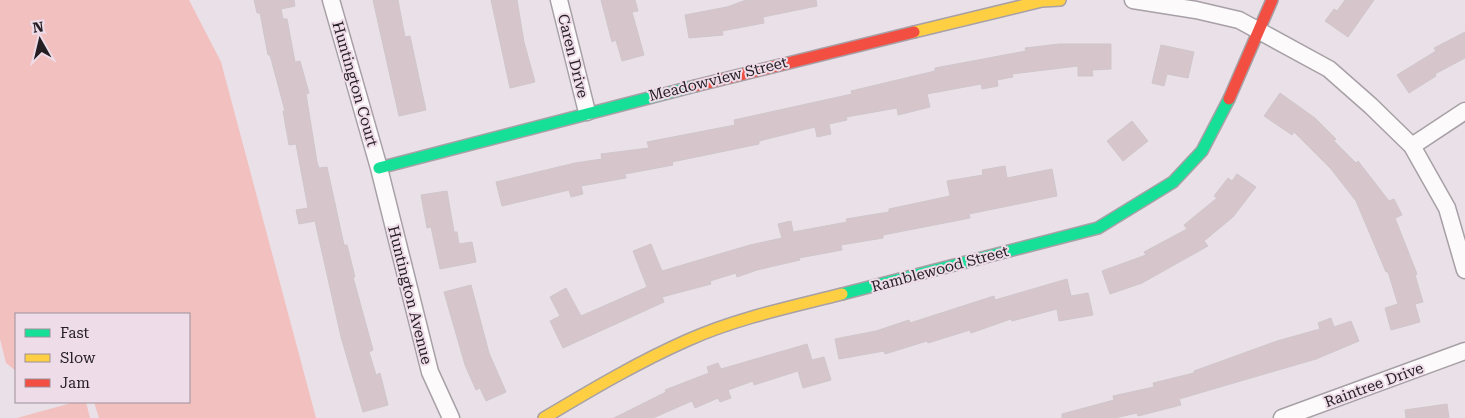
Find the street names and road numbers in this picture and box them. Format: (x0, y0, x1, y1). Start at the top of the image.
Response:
street label: Caren Drive (554, 12, 592, 100)
street label: Huntington Court (328, 19, 382, 149)
street label: Meadowview Street (647, 53, 790, 105)
street label: Huntington Avenue (384, 224, 436, 366)
street label: Ramblewood Street (869, 242, 1011, 296)
street label: Raintree Drive (1322, 359, 1426, 411)

